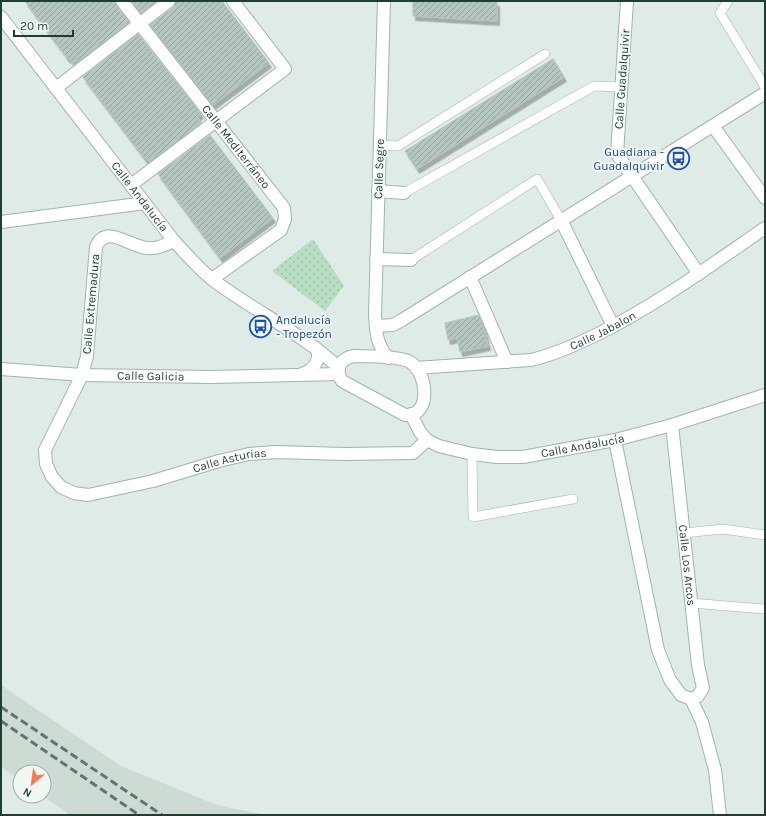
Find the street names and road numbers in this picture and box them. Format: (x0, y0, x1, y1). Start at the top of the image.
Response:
street label: Calle Guadalquivir (612, 28, 633, 129)
street label: Calle Mediterráneo (199, 102, 273, 191)
street label: Calle Segre (371, 139, 387, 199)
street label: Calle Andalucía (108, 159, 171, 234)
street label: Calle Extremadura (80, 253, 102, 355)
street label: Calle Jabalon (568, 308, 638, 353)
street label: Calle Galicia (117, 369, 185, 384)
street label: Calle Andalucía (540, 431, 626, 461)
street label: Calle Asturias (191, 446, 267, 476)
street label: Calle Los Arcos (676, 524, 699, 606)

